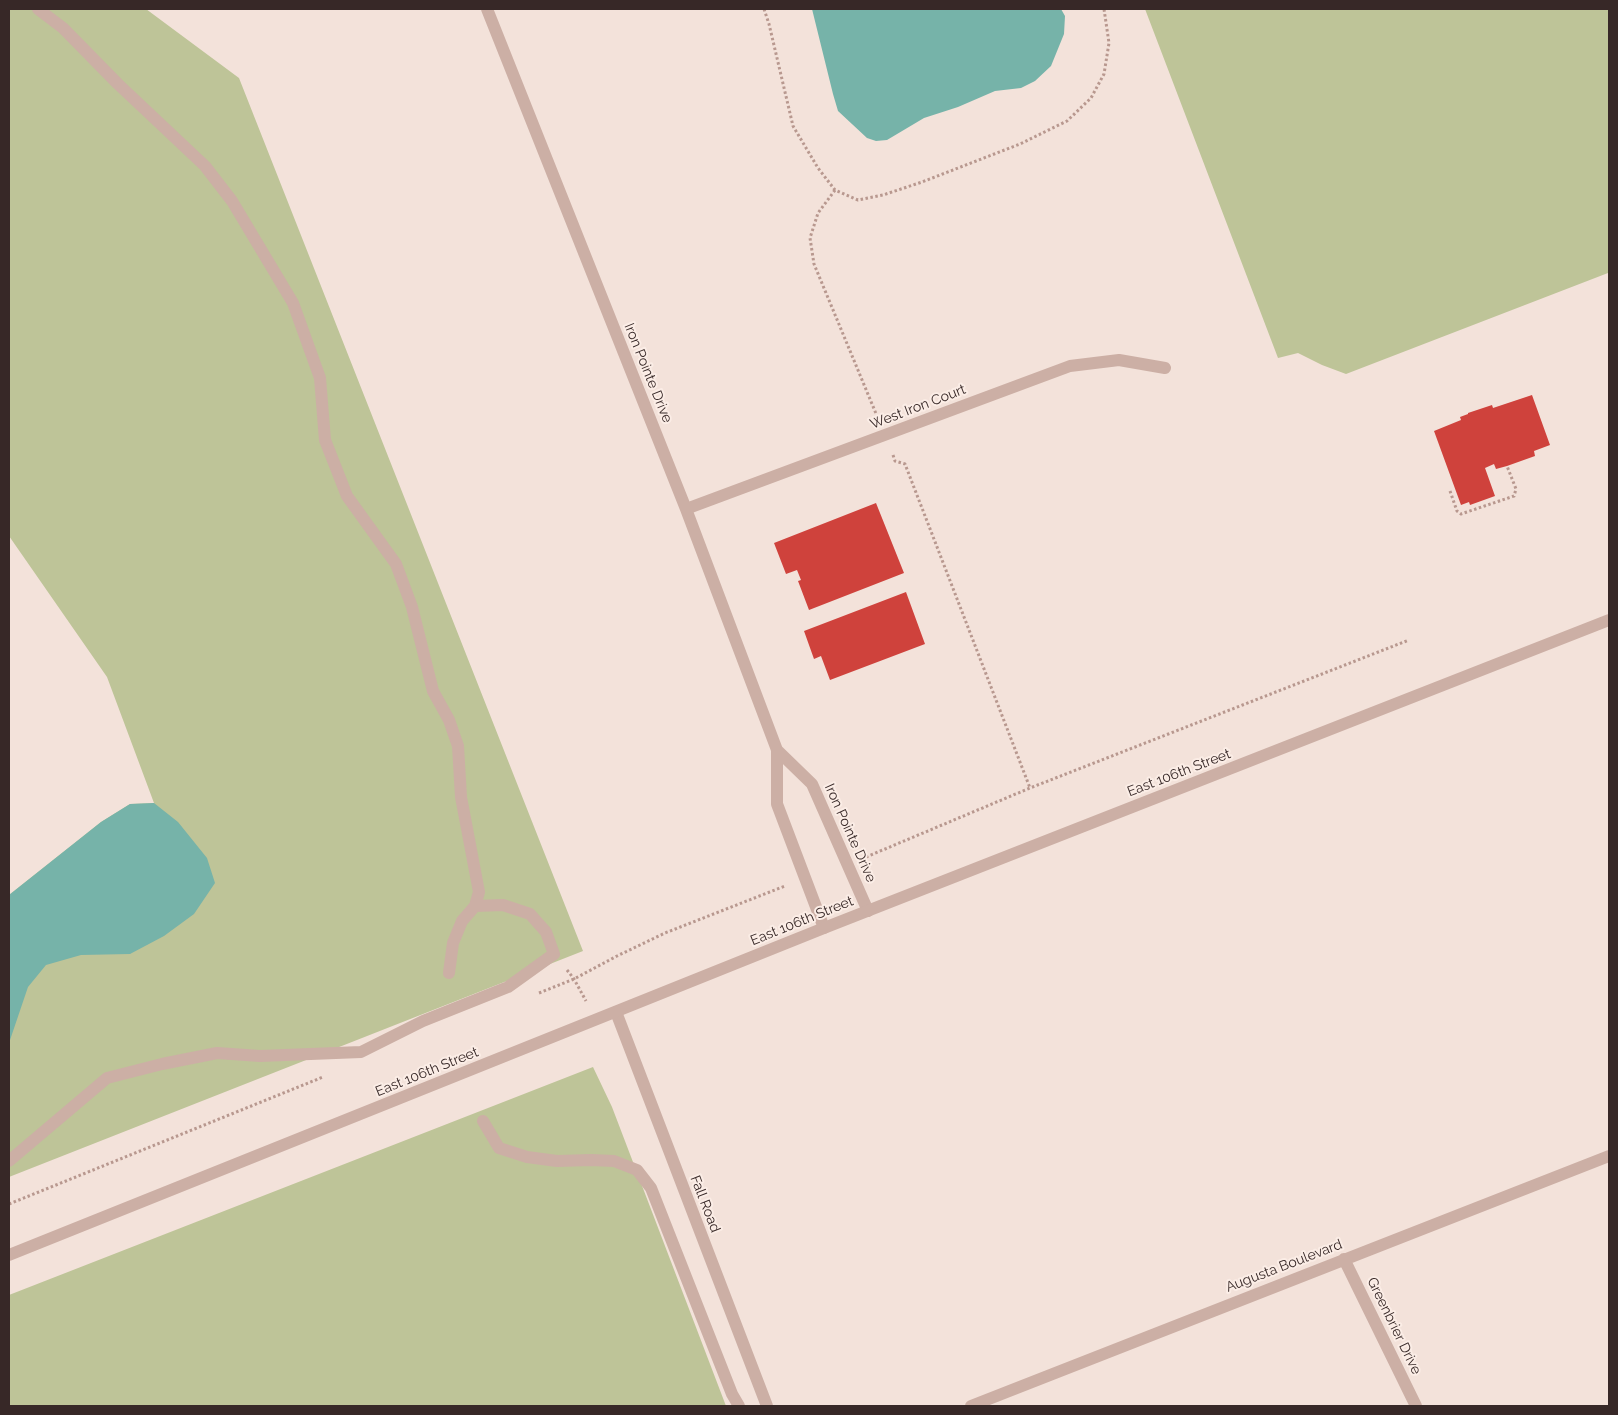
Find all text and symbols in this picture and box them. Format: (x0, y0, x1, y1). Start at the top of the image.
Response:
street label: Iron Pointe Drive (620, 321, 676, 425)
street label: West Iron Court (868, 381, 968, 433)
street label: East 106th Street (1125, 746, 1233, 800)
street label: Iron Pointe Drive (821, 781, 879, 885)
street label: East 106th Street (748, 893, 856, 949)
street label: East 106th Street (373, 1044, 481, 1100)
street label: Fall Road (686, 1173, 724, 1235)
street label: Augusta Boulevard (1223, 1236, 1345, 1296)
street label: Greenbrier Drive (1363, 1275, 1425, 1377)

